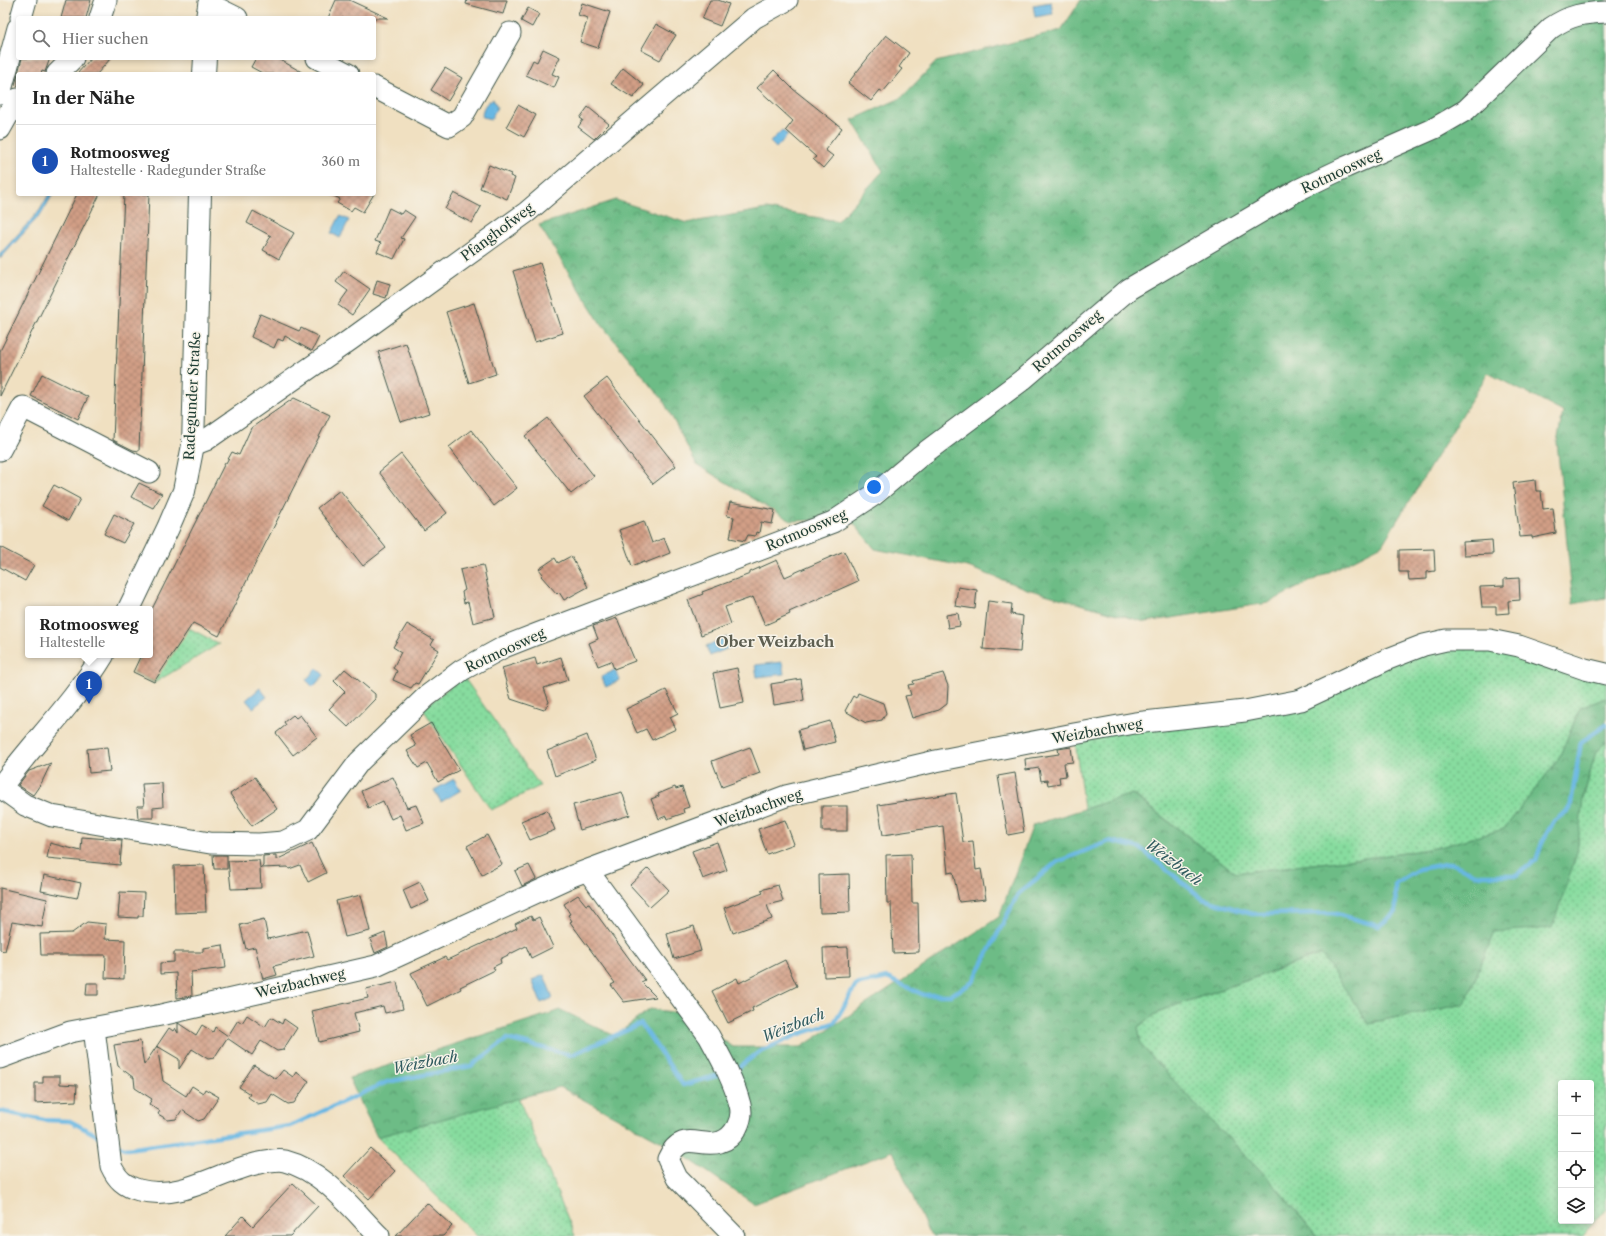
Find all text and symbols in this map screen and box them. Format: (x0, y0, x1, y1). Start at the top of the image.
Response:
search box (16, 16, 376, 60)
icon: search (30, 27, 52, 49)
text: Hier suchen (62, 29, 149, 48)
text: In der Nähe (32, 88, 135, 108)
text: Rotmoosweg (70, 143, 169, 162)
street label: Rotmoosweg (1298, 144, 1384, 197)
text: 1 (42, 153, 48, 169)
text: 360 m (321, 153, 360, 169)
text: Haltestelle · Radegunder Straße (70, 162, 266, 178)
street label: Pfanghofweg (457, 198, 537, 265)
street label: Rotmoosweg (1029, 305, 1106, 376)
street label: Radegunder Straße (180, 331, 204, 461)
your location (864, 477, 884, 497)
street label: Rotmoosweg (763, 505, 850, 555)
popup (25, 606, 153, 658)
text: Rotmoosweg (39, 615, 139, 634)
street label: Rotmoosweg (462, 623, 548, 676)
district label: Ober Weizbach (716, 632, 835, 651)
text: Haltestelle (39, 634, 105, 650)
pin: 1 (76, 671, 102, 704)
street label: Weizbachweg (1049, 714, 1144, 748)
street label: Weizbachweg (711, 784, 805, 832)
water label: Weizbach (1142, 834, 1206, 890)
street label: Weizbachweg (252, 964, 347, 1002)
water label: Weizbach (759, 1004, 827, 1046)
water label: Weizbach (391, 1046, 459, 1078)
map controls (1558, 1080, 1594, 1224)
button: + (1558, 1080, 1594, 1116)
button: − (1558, 1116, 1594, 1152)
button: locate (1558, 1152, 1594, 1188)
button: layers (1558, 1188, 1594, 1224)

